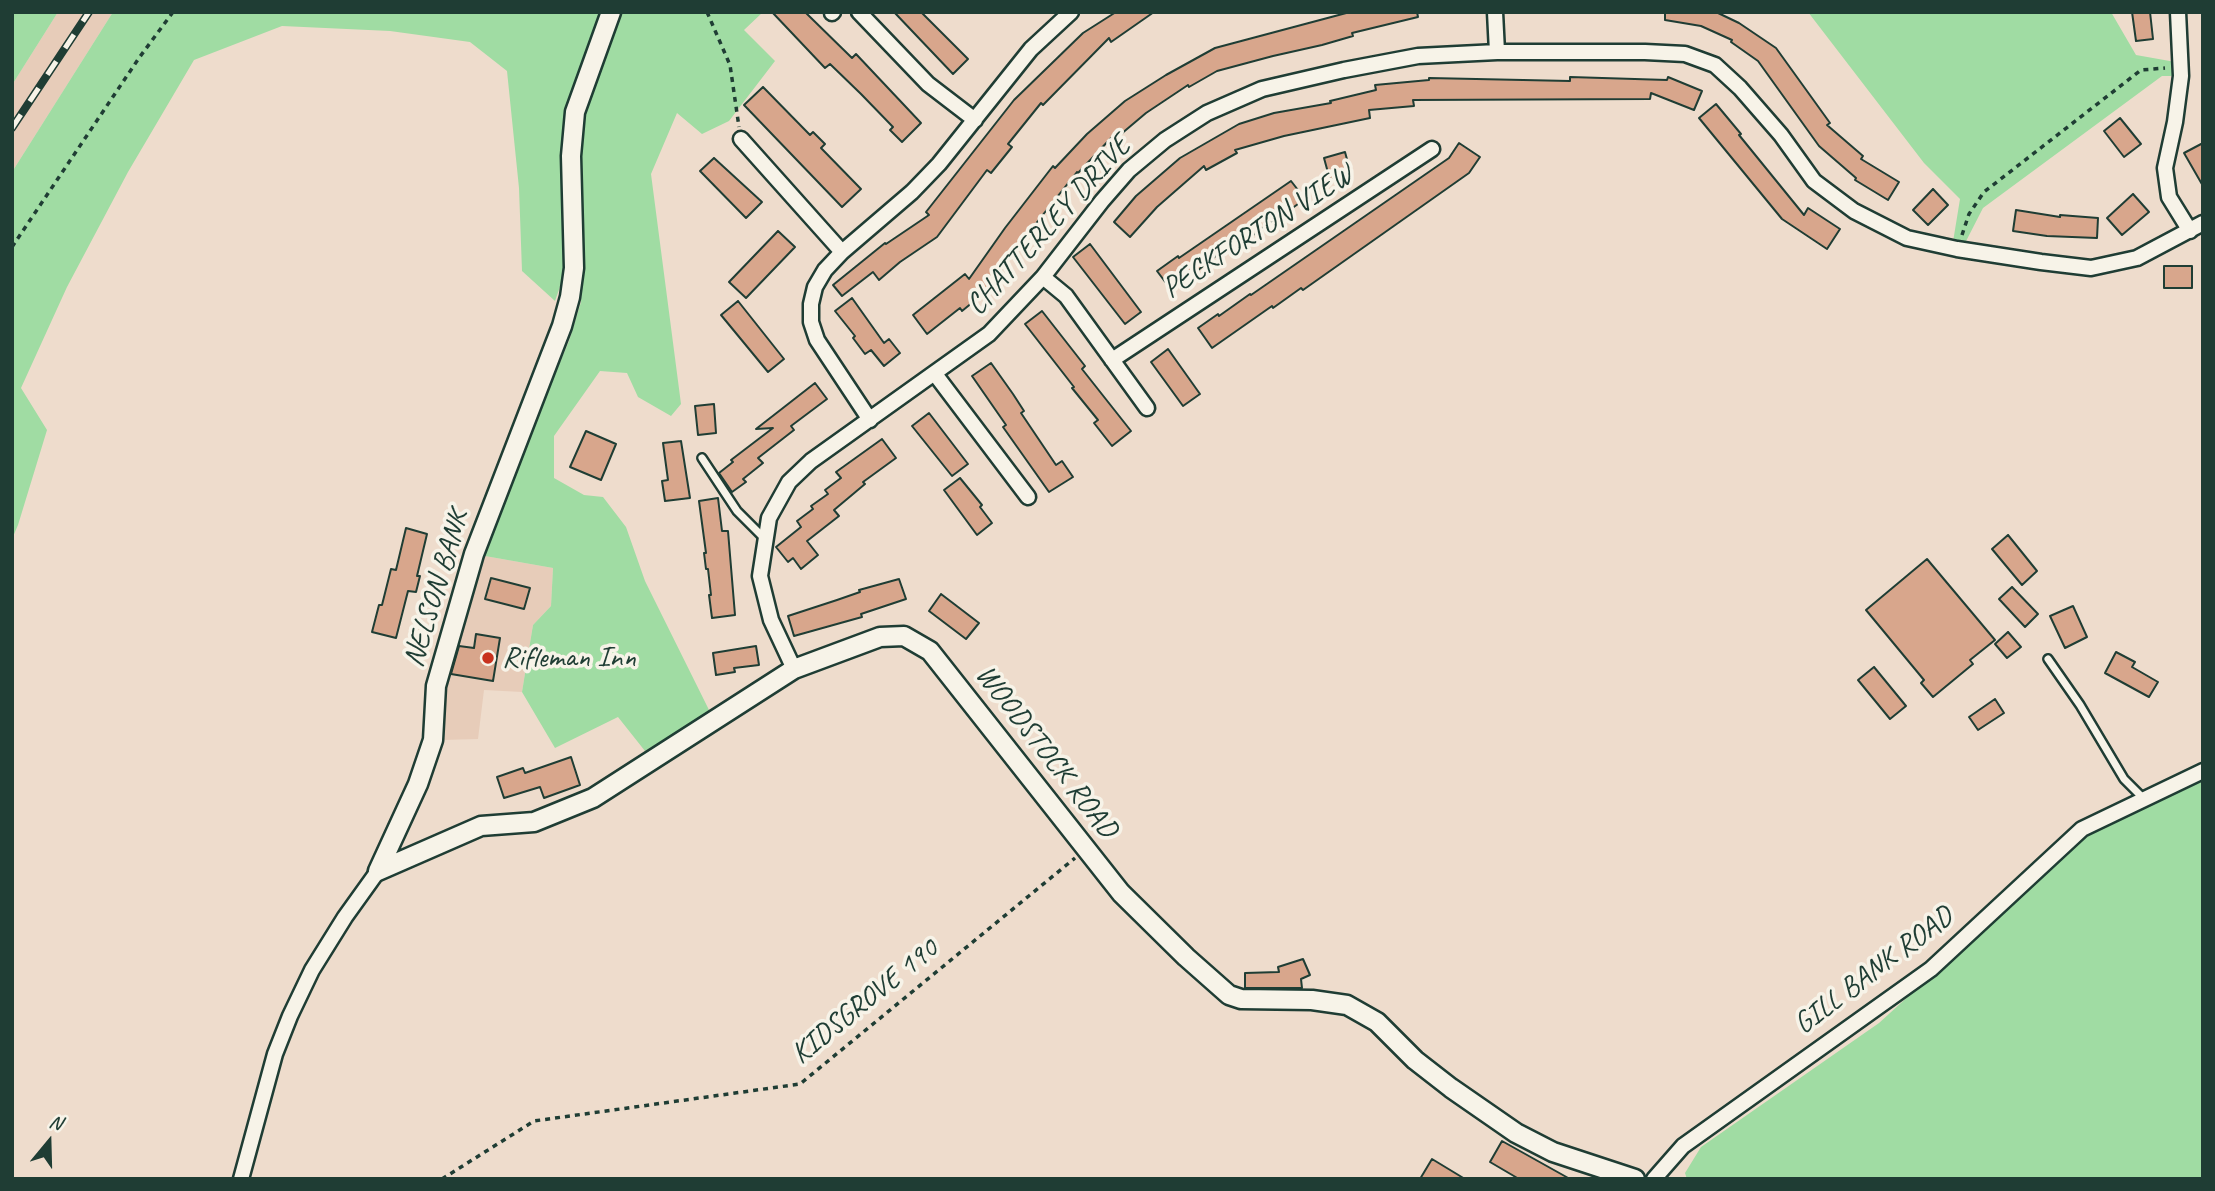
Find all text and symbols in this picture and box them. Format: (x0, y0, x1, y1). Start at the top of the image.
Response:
street label: CHATTERLEY DRIVE (959, 129, 1139, 323)
street label: PECKFORTON VIEW (1156, 157, 1360, 307)
street label: NELSON BANK (396, 507, 478, 671)
place label: Rifleman Inn (502, 640, 636, 676)
marker: Rifleman Inn (480, 650, 496, 666)
street label: WOODSTOCK ROAD (967, 658, 1125, 846)
street label: GILL BANK ROAD (1787, 899, 1961, 1043)
street label: KIDSGROVE 190 (784, 932, 946, 1072)
north arrow (14, 1107, 84, 1177)
text: N (46, 1109, 65, 1135)

